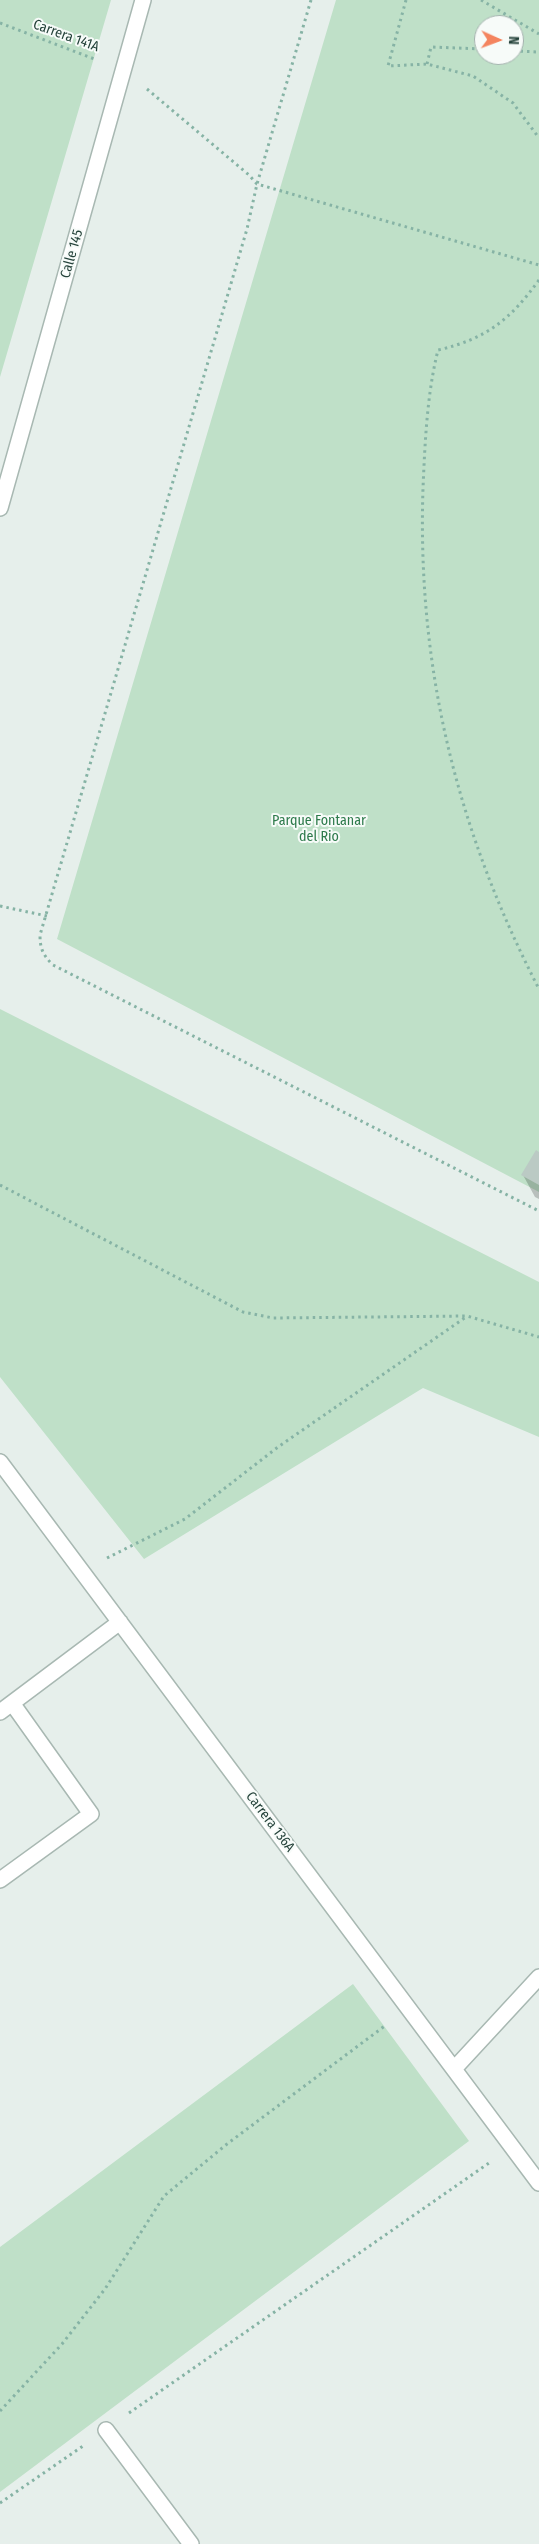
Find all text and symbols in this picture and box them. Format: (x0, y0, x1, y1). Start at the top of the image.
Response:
north arrow (474, 15, 524, 65)
street label: Carrera 141A (31, 16, 101, 56)
text: N (505, 36, 522, 45)
street label: Calle 145 (57, 228, 87, 280)
park label: Parque Fontanar del Rio (272, 813, 366, 846)
street label: Carrera 136A (242, 1789, 298, 1855)

